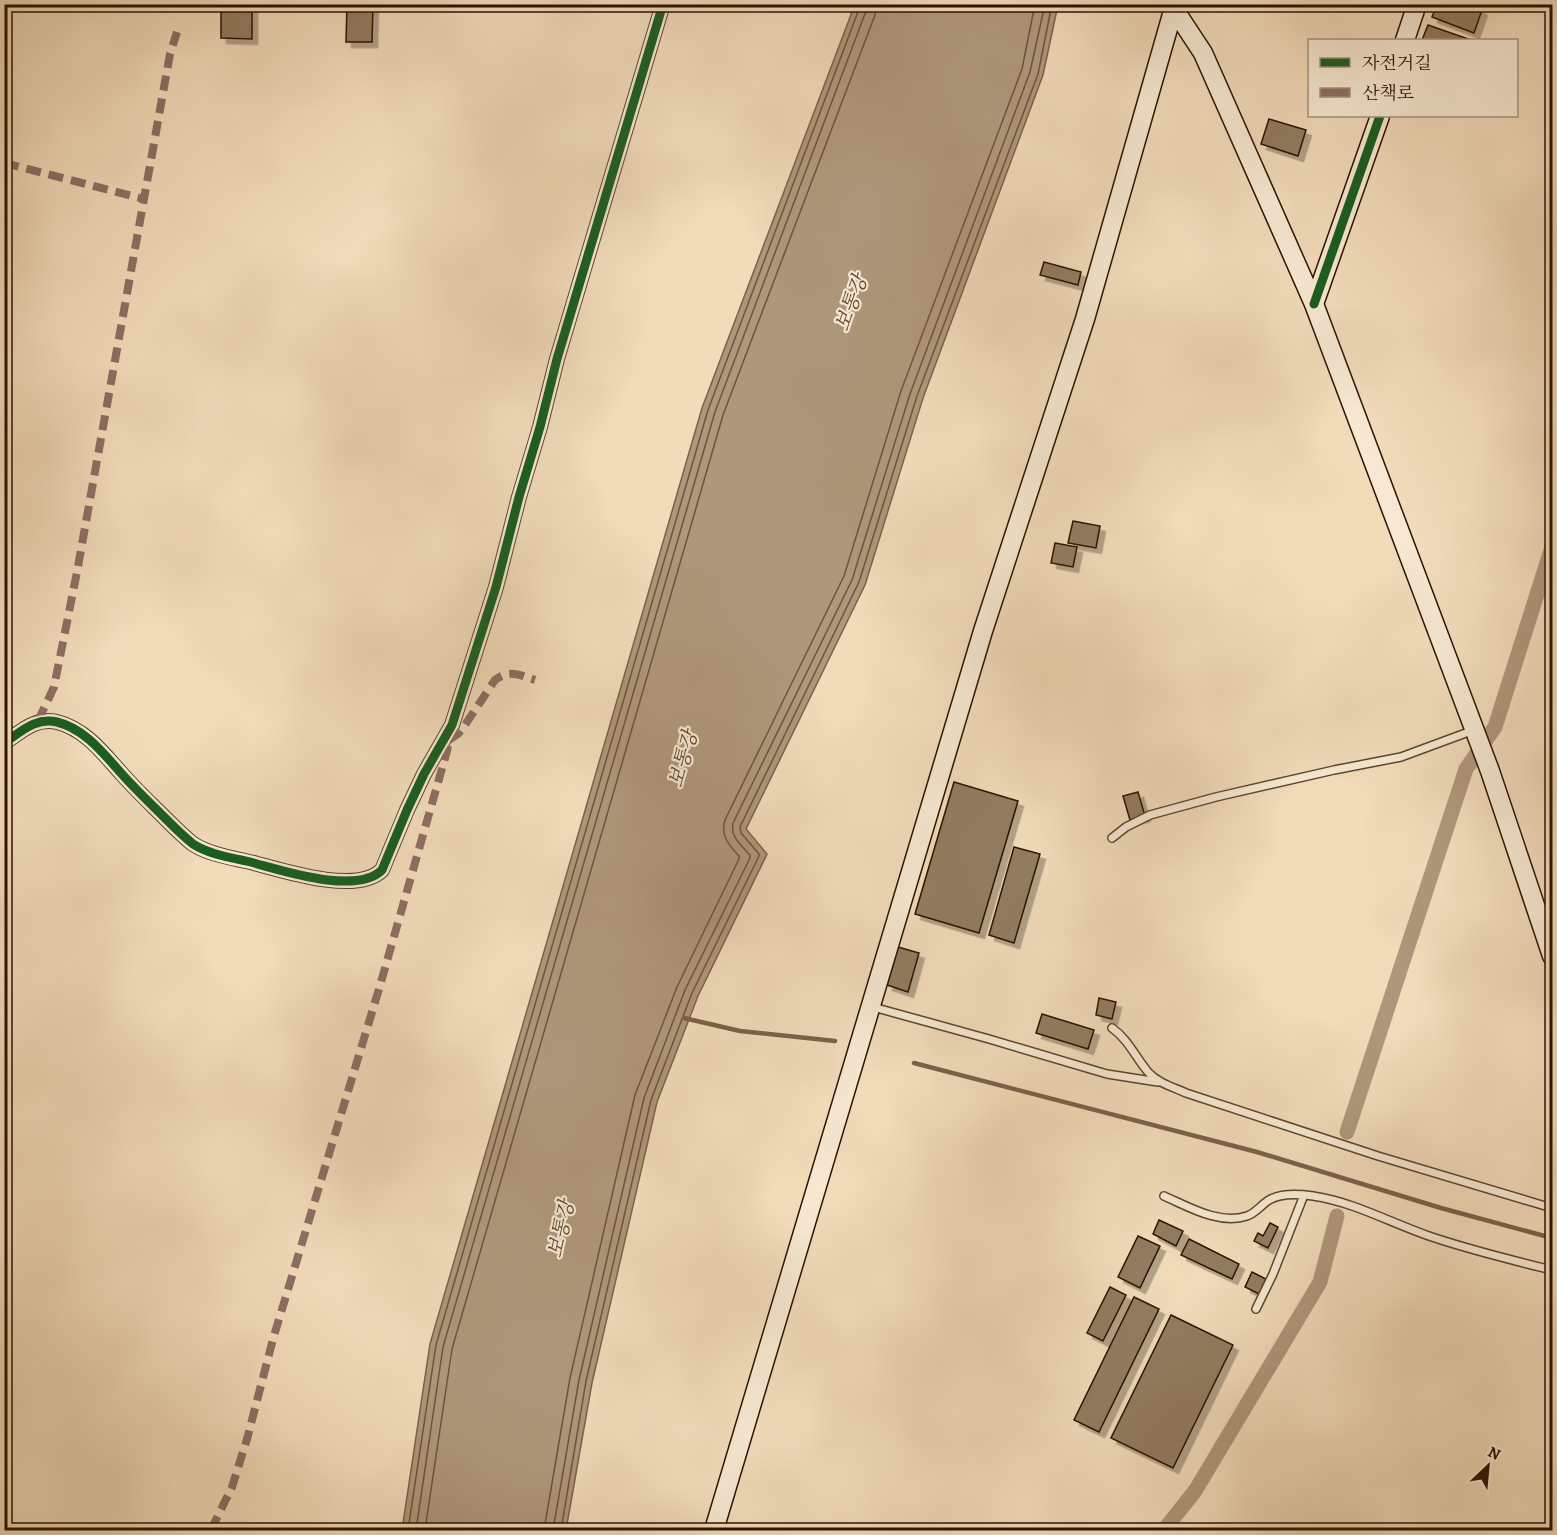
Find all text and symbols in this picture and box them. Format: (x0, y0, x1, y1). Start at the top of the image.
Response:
legend (1308, 39, 1518, 117)
text: 자전거길 (1362, 51, 1432, 75)
text: 산책로 (1362, 81, 1414, 105)
water label: 보통강 (828, 269, 875, 335)
water label: 보통강 (662, 725, 705, 791)
water label: 보통강 (541, 1195, 581, 1260)
north arrow (1458, 1436, 1518, 1496)
text: N (1484, 1441, 1505, 1466)

